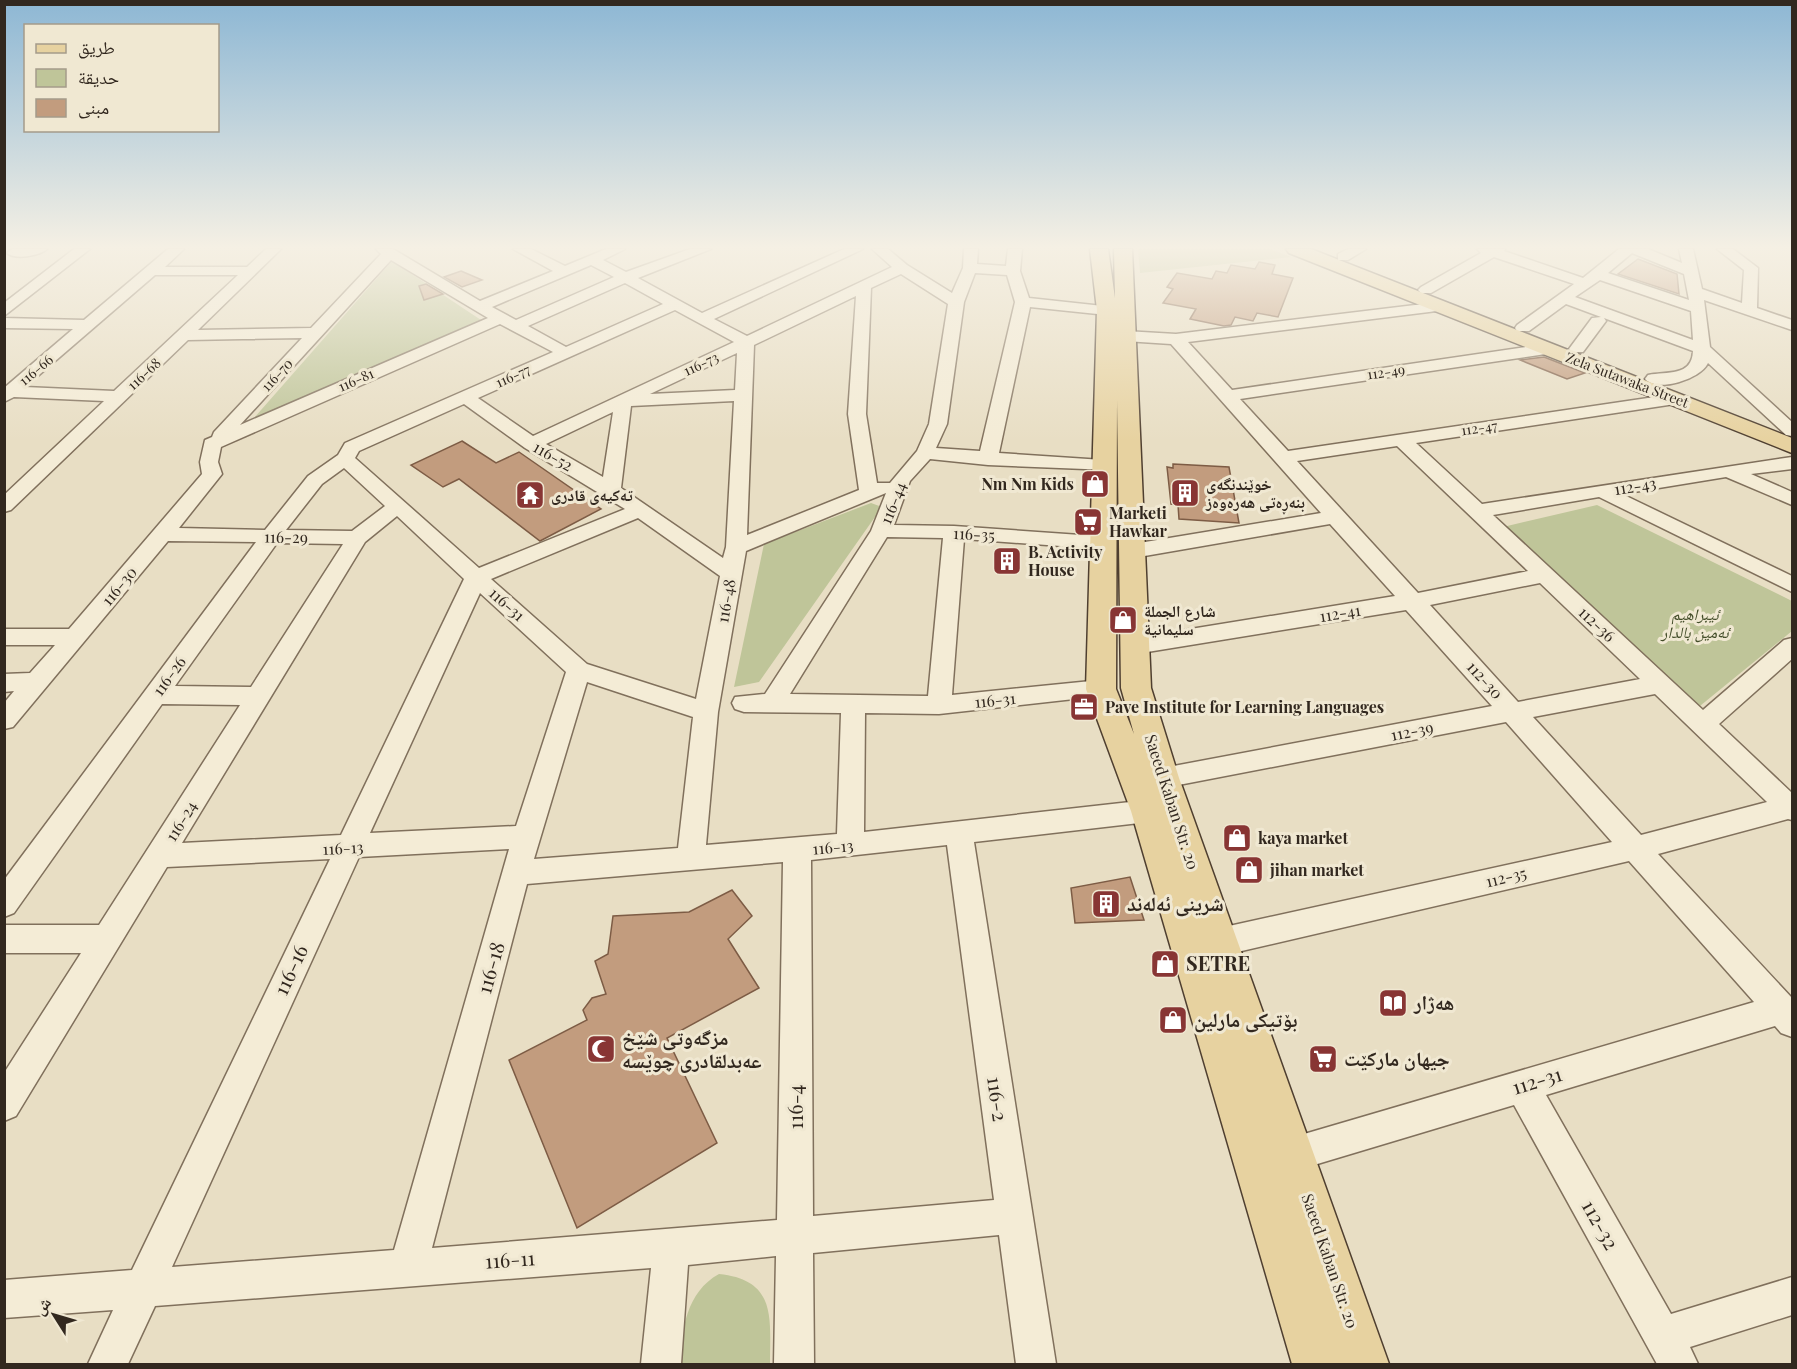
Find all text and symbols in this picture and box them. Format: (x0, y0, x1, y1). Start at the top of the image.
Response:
legend (24, 24, 219, 132)
text: طريق (78, 35, 115, 59)
text: حديقة (78, 65, 119, 89)
text: مبنى (78, 95, 109, 119)
street label: 116-73 (680, 347, 721, 380)
street label: Zela Sutawaka Street (1563, 347, 1692, 412)
street label: 116-66 (15, 350, 57, 389)
street label: 116-68 (123, 353, 164, 394)
street label: 116-70 (256, 354, 297, 395)
street label: 116-77 (493, 359, 533, 392)
street label: 112-49 (1366, 359, 1406, 384)
street label: 116-81 (335, 363, 377, 396)
street label: 112-47 (1460, 416, 1499, 439)
street label: 116-52 (530, 436, 577, 475)
shop icon: Nm Nm Kids (1079, 468, 1111, 500)
street label: 112-43 (1612, 472, 1657, 499)
place label: Nm Nm Kids (982, 473, 1074, 494)
place label: خوێندنگەی بنەڕەتی هەرەوەز (1205, 473, 1305, 515)
building icon: خوێندنگەی بنەڕەتی هەرەوەز (1169, 477, 1201, 509)
street label: 116-44 (875, 478, 911, 527)
temple icon: تەکیەی قادری (514, 479, 546, 511)
place label: تەکیەی قادری (551, 484, 633, 505)
place label: Marketi Hawkar (1109, 502, 1168, 541)
supermarket icon: Marketi Hawkar (1072, 506, 1104, 538)
street label: 116-35 (953, 522, 996, 545)
street label: 116-29 (264, 526, 308, 547)
place label: B. Activity House (1028, 541, 1103, 580)
building icon: B. Activity House (991, 545, 1023, 577)
street label: 116-30 (96, 562, 141, 610)
street label: 116-48 (711, 577, 740, 625)
street label: 116-31 (485, 582, 530, 625)
street label: 112-41 (1318, 599, 1362, 626)
place label: شارع الجملة سليمانية (1144, 600, 1216, 639)
street label: 112-36 (1574, 601, 1620, 646)
park label: ئیبراهیم ئەمین بالدار (1660, 603, 1731, 643)
shop icon: شارع الجملة سليمانية (1107, 604, 1139, 636)
street label: 116-26 (147, 652, 190, 700)
street label: 112-30 (1463, 656, 1508, 703)
street label: 116-31 (973, 687, 1017, 712)
office icon: Pave Institute for Learning Languages (1068, 691, 1100, 723)
place label: Pave Institute for Learning Languages (1105, 696, 1384, 717)
street label: 112-39 (1389, 716, 1435, 745)
street label: Saeed Kaban Str. 20 (1141, 731, 1204, 872)
street label: 116-24 (160, 797, 201, 845)
shop icon: kaya market (1221, 822, 1253, 854)
place label: kaya market (1258, 827, 1348, 848)
street label: 116-13 (812, 834, 854, 859)
street label: 116-13 (322, 836, 364, 859)
shop icon: jihan market (1233, 854, 1265, 886)
place label: jihan market (1269, 859, 1364, 880)
street label: 112-35 (1483, 862, 1528, 891)
building icon: شرینی ئەلەند (1090, 888, 1122, 920)
place label: شرینی ئەلەند (1127, 889, 1224, 917)
street label: 116-18 (469, 938, 510, 997)
street label: 116-16 (266, 940, 313, 999)
shop icon: SETRE (1149, 948, 1181, 980)
place label: SETRE (1186, 949, 1250, 976)
library icon: هەژار (1377, 987, 1409, 1019)
place label: هەژار (1413, 988, 1454, 1015)
shop icon: بۆتیکی مارلین (1157, 1004, 1189, 1036)
place label: بۆتیکی مارلین (1194, 1005, 1297, 1033)
place label: مزگەوتی شێخ عەبدلقادری چوێسە (622, 1023, 762, 1073)
mosque icon: مزگەوتی شێخ عەبدلقادری چوێسە (585, 1033, 617, 1065)
supermarket icon: جیهان مارکێت (1307, 1043, 1339, 1075)
place label: جیهان مارکێت (1344, 1044, 1450, 1071)
street label: 112-31 (1508, 1059, 1565, 1100)
street label: 116-2 (982, 1075, 1015, 1123)
street label: 116-4 (781, 1084, 808, 1130)
street label: Saeed Kaban Str. 20 (1298, 1191, 1363, 1331)
street label: 112-32 (1577, 1195, 1626, 1254)
street label: 116-11 (484, 1243, 536, 1274)
north arrow (24, 1285, 84, 1345)
text: ش (28, 1293, 55, 1319)

